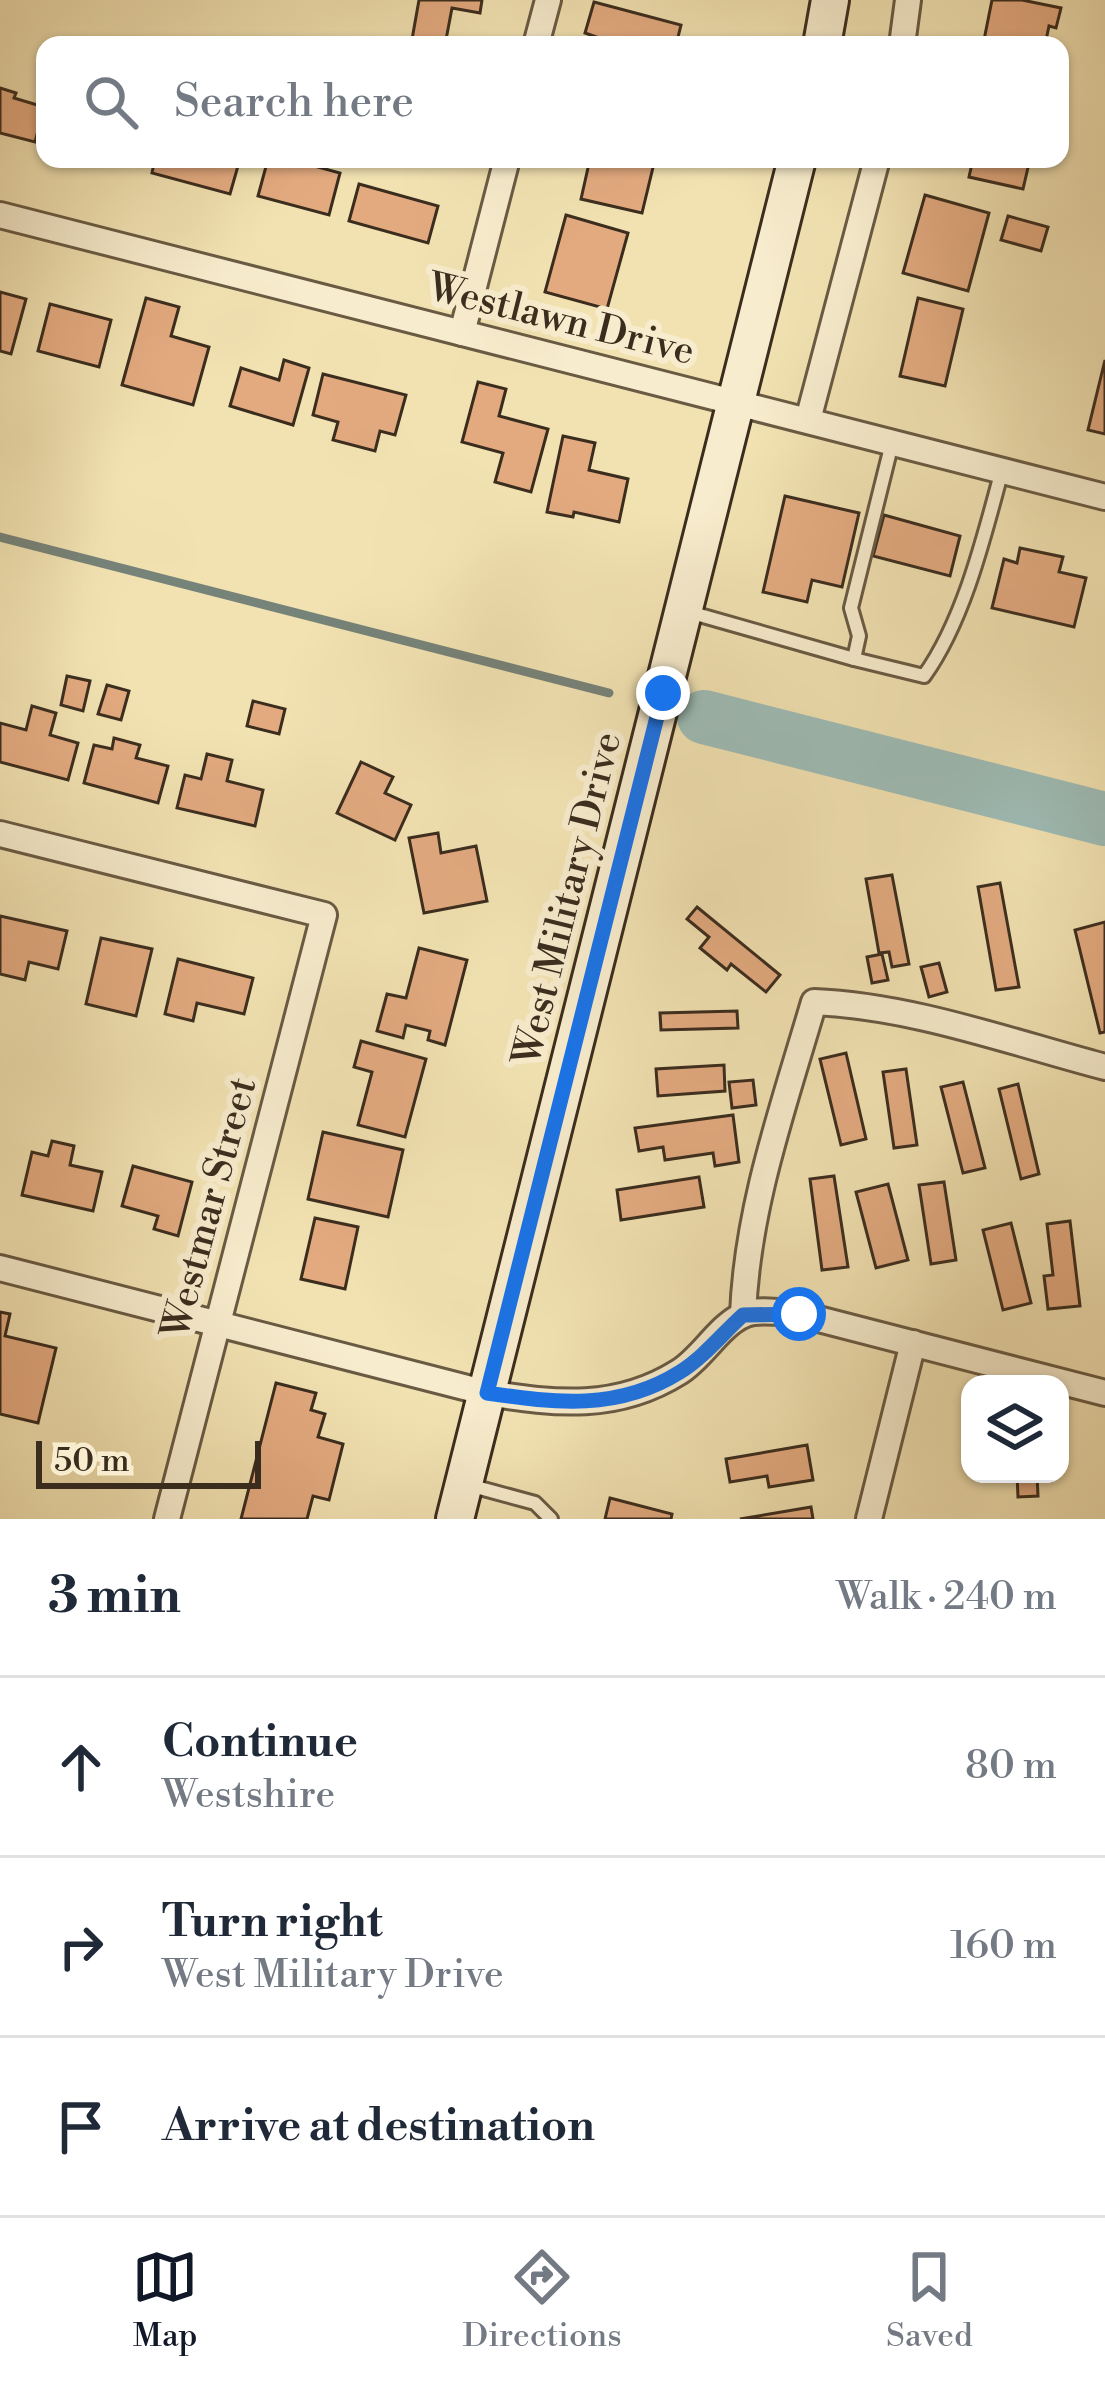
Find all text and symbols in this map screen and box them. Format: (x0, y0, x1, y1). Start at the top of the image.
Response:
search box (36, 36, 1069, 168)
icon: search (78, 69, 144, 135)
text: Search here (174, 74, 414, 131)
street label: Westlawn Drive (421, 263, 699, 377)
route end (636, 666, 690, 720)
street label: West Military Drive (502, 727, 633, 1073)
street label: Westmar Street (151, 1072, 268, 1346)
route start (772, 1287, 826, 1341)
map controls (961, 1375, 1069, 1483)
button: layers (961, 1375, 1069, 1483)
scale bar (36, 1435, 261, 1488)
text: 50 m (54, 1441, 130, 1482)
text: 3 min (48, 1565, 181, 1629)
text: Walk · 240 m (836, 1573, 1057, 1622)
text: Continue (162, 1714, 358, 1771)
icon: ahead (48, 1734, 114, 1800)
text: 80 m (965, 1742, 1057, 1791)
text: Westshire (162, 1771, 335, 1820)
text: Turn right (162, 1894, 383, 1951)
icon: right (48, 1914, 114, 1980)
text: 160 m (950, 1922, 1057, 1971)
text: West Military Drive (162, 1951, 504, 2000)
icon: arrive (48, 2094, 114, 2160)
text: Arrive at destination (162, 2098, 595, 2155)
tab: Map (132, 2244, 198, 2357)
tab: Directions (463, 2244, 622, 2357)
tab: Saved (886, 2244, 973, 2357)

